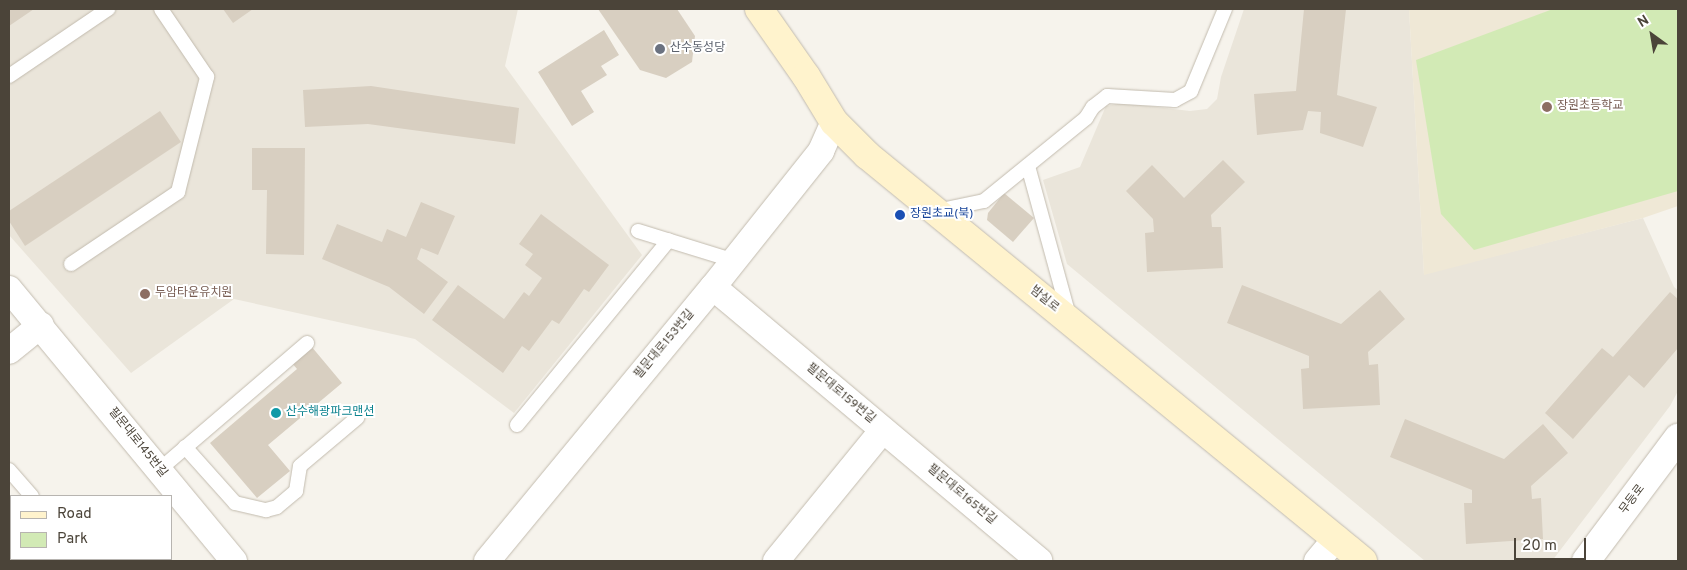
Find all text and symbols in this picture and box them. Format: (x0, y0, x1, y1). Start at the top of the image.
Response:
north arrow (1627, 10, 1677, 60)
text: N (1635, 12, 1653, 32)
place label: 산수동성당 (670, 42, 725, 56)
marker: 산수동성당 (654, 43, 666, 55)
place label: 장원초등학교 (1557, 100, 1623, 114)
marker: 장원초등학교 (1541, 101, 1553, 113)
place label: 장원초교(북) (910, 208, 973, 222)
marker: 장원초교(북) (894, 209, 906, 221)
street label: 밤실로 (1027, 284, 1061, 316)
place label: 두암타운유치원 (155, 287, 232, 301)
marker: 두암타운유치원 (139, 288, 151, 300)
street label: 필문대로153번길 (632, 308, 698, 382)
street label: 필문대로159번길 (803, 361, 877, 427)
street label: 필문대로145번길 (105, 405, 169, 481)
place label: 산수해광파크맨션 (286, 406, 374, 420)
marker: 산수해광파크맨션 (270, 407, 282, 419)
street label: 필문대로165번길 (924, 462, 998, 528)
street label: 무등로 (1617, 482, 1649, 518)
legend (10, 495, 172, 560)
text: Road (57, 505, 92, 524)
scale bar (1517, 528, 1590, 560)
text: Park (57, 530, 88, 549)
text: 20 m (1522, 537, 1557, 556)

